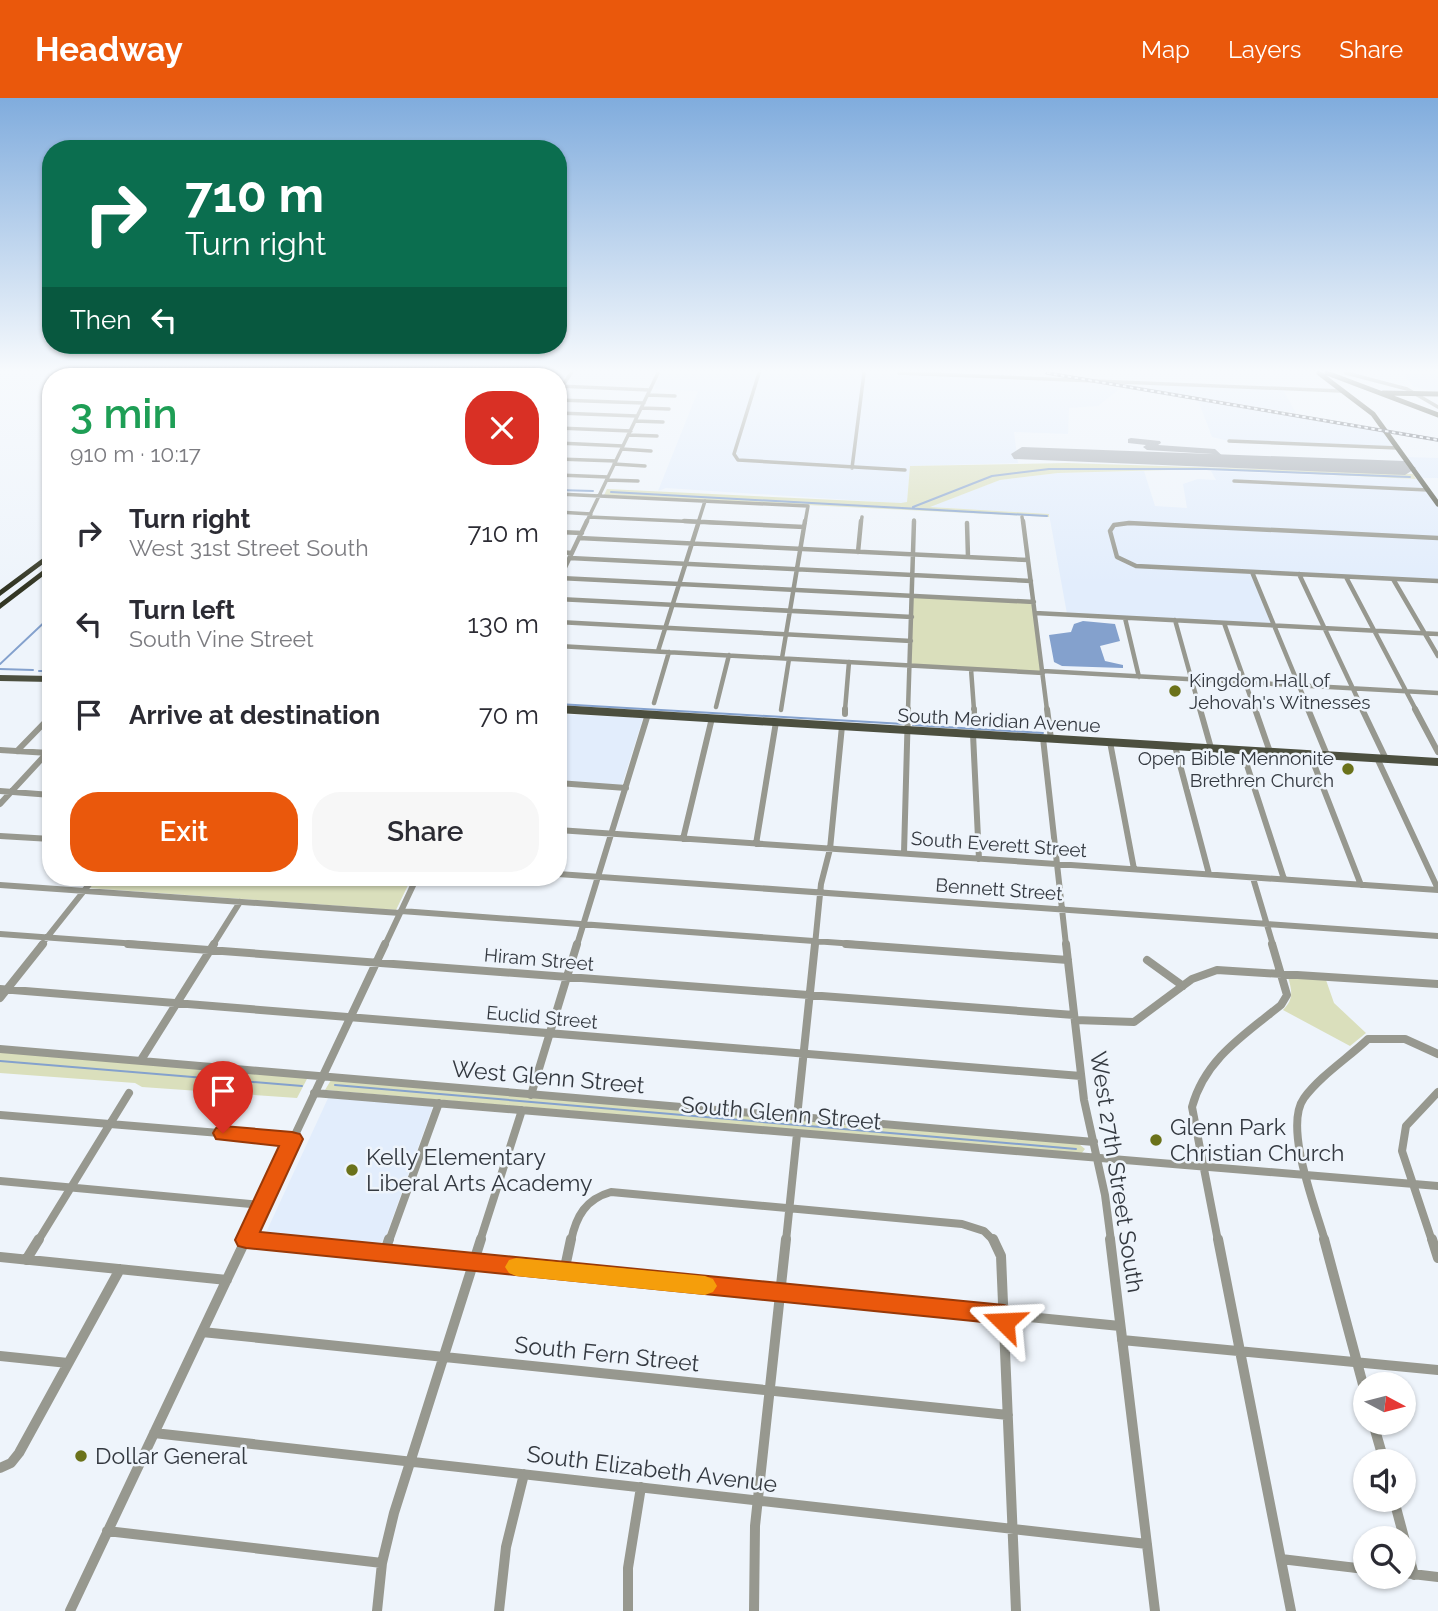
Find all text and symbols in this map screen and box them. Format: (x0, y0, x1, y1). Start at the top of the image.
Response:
text: Headway (35, 30, 183, 69)
text: Map (1141, 35, 1190, 64)
text: Layers (1228, 35, 1301, 64)
text: Share (1339, 35, 1403, 64)
text: 710 m (185, 166, 324, 223)
icon: right (70, 168, 161, 259)
text: Turn right (185, 225, 326, 262)
icon: left (145, 301, 183, 339)
text: Then (70, 305, 131, 335)
text: 3 min (70, 389, 178, 438)
button: close (465, 391, 539, 465)
text: 910 m · 10:17 (70, 440, 201, 467)
text: Turn right (129, 504, 250, 534)
icon: right (70, 514, 108, 552)
text: 710 m (468, 518, 539, 548)
text: West 31st Street South (129, 534, 369, 561)
text: Turn left (129, 595, 235, 625)
icon: left (70, 605, 108, 643)
text: 130 m (468, 609, 539, 639)
text: South Vine Street (129, 625, 314, 652)
place label: Kingdom Hall of Jehovah's Witnesses (1189, 669, 1370, 713)
marker: Kingdom Hall of Jehovah's Witnesses (1167, 683, 1183, 699)
icon: arrive (70, 696, 108, 734)
text: Arrive at destination (129, 700, 380, 730)
text: 70 m (479, 700, 539, 730)
street label: South Meridian Avenue (897, 704, 1101, 736)
place label: Open Bible Mennonite Brethren Church (1138, 747, 1334, 791)
marker: Open Bible Mennonite Brethren Church (1340, 761, 1356, 777)
button: Exit (70, 792, 298, 872)
button: Share (312, 792, 539, 872)
street label: South Everett Street (910, 827, 1088, 861)
street label: Bennett Street (935, 874, 1064, 904)
street label: Hiram Street (483, 943, 595, 975)
street label: Euclid Street (485, 1001, 599, 1033)
street label: West 27th Street South (1085, 1049, 1150, 1295)
street label: West Glenn Street (451, 1055, 646, 1098)
pin (193, 1061, 253, 1133)
icon: arrive (204, 1072, 242, 1110)
street label: South Glenn Street (680, 1090, 883, 1135)
place label: Glenn Park Christian Church (1170, 1113, 1345, 1166)
marker: Glenn Park Christian Church (1148, 1132, 1164, 1148)
place label: Kelly Elementary Liberal Arts Academy (366, 1143, 593, 1196)
marker: Kelly Elementary Liberal Arts Academy (344, 1162, 360, 1178)
position arrow (967, 1285, 1041, 1359)
street label: South Fern Street (513, 1330, 701, 1377)
north arrow (1353, 1372, 1416, 1435)
map controls (1353, 1372, 1416, 1589)
street label: South Elizabeth Avenue (525, 1440, 779, 1497)
place label: Dollar General (95, 1442, 248, 1469)
marker: Dollar General (73, 1448, 89, 1464)
button: sound (1353, 1449, 1416, 1512)
button: search (1353, 1526, 1416, 1589)

